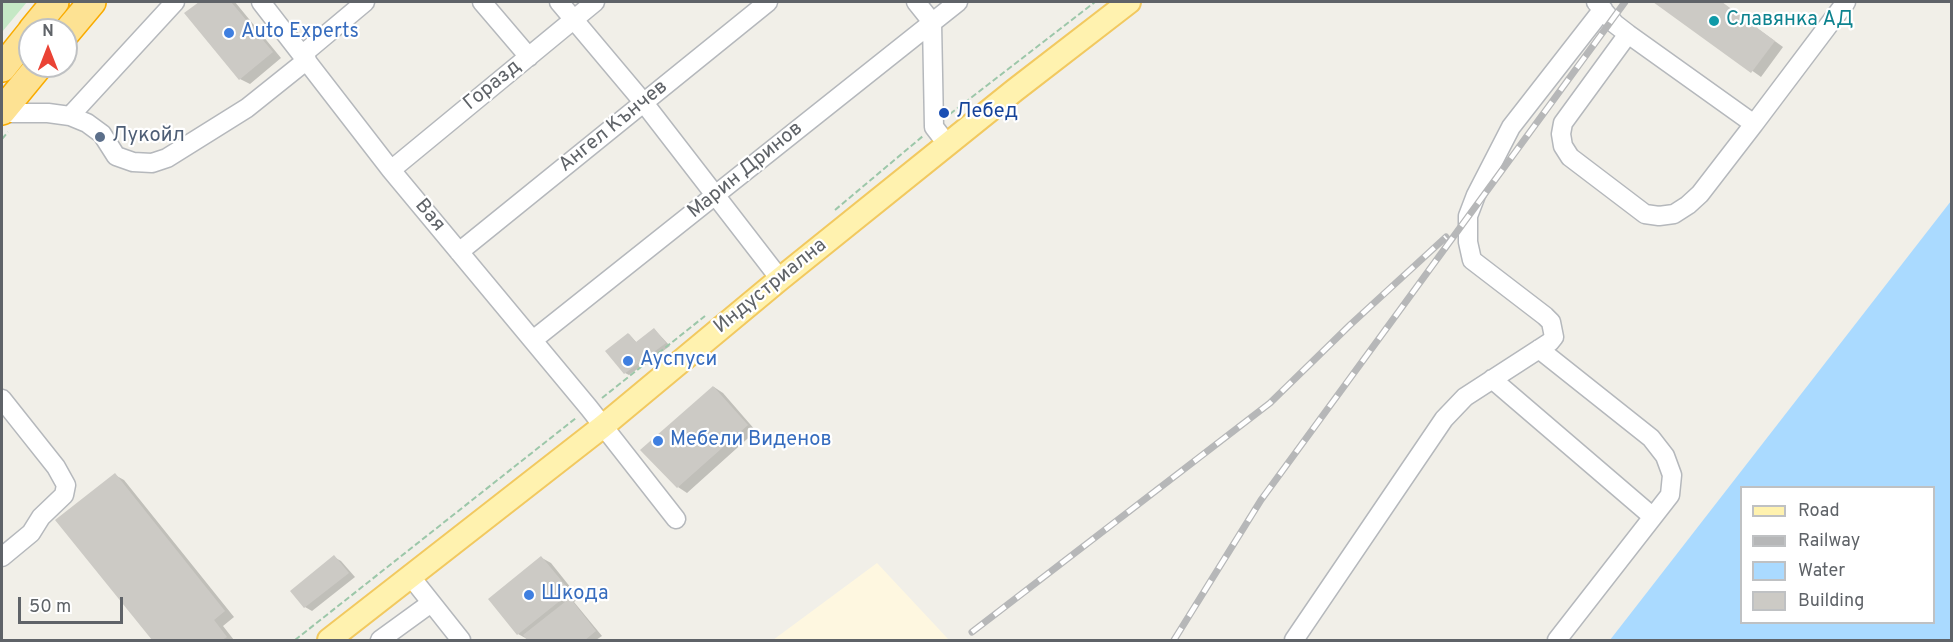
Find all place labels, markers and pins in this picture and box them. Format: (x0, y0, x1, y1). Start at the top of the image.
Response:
place label: Славянка АД (1726, 9, 1853, 33)
marker: Славянка АД (1707, 14, 1721, 28)
place label: Auto Experts (241, 21, 359, 45)
marker: Auto Experts (222, 26, 236, 40)
place label: Лебед (956, 101, 1018, 125)
marker: Лебед (937, 106, 951, 120)
place label: Лукойл (112, 125, 185, 149)
marker: Лукойл (93, 130, 107, 144)
place label: Ауспуси (640, 349, 717, 373)
marker: Ауспуси (621, 354, 635, 368)
place label: Мебели Виденов (670, 429, 832, 453)
marker: Мебели Виденов (651, 434, 665, 448)
place label: Шкода (541, 583, 608, 607)
marker: Шкода (522, 588, 536, 602)

